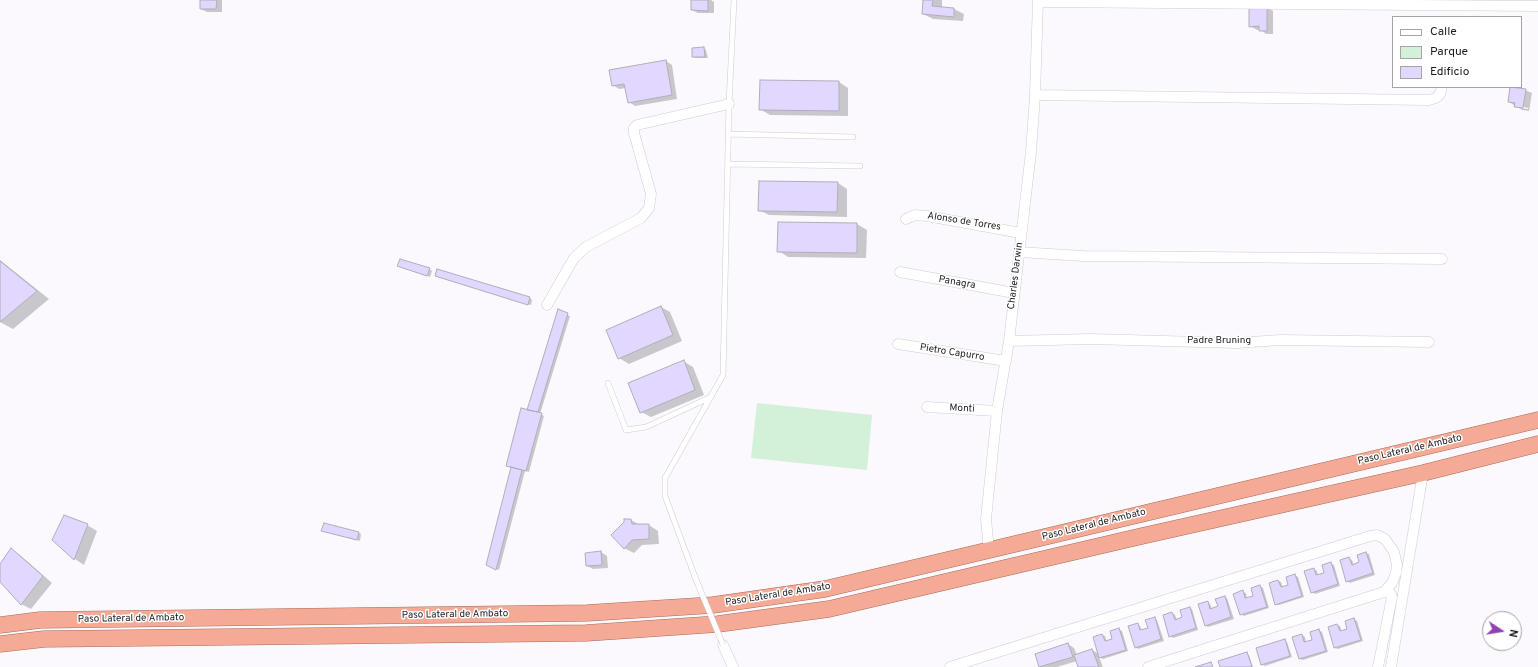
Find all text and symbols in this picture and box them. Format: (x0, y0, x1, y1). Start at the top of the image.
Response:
legend (1392, 16, 1522, 88)
text: Calle (1430, 24, 1457, 40)
text: Parque (1430, 44, 1468, 60)
text: Edificio (1430, 64, 1469, 80)
street label: Alonso de Torres (926, 210, 1002, 234)
street label: Charles Darwin (1006, 242, 1026, 310)
street label: Panagra (938, 274, 976, 292)
street label: Padre Bruning (1187, 335, 1251, 347)
street label: Pietro Capurro (919, 342, 985, 364)
street label: Monti (949, 402, 975, 416)
street label: Paso Lateral de Ambato (1357, 432, 1463, 468)
street label: Paso Lateral de Ambato (1041, 506, 1147, 544)
street label: Paso Lateral de Ambato (725, 581, 831, 609)
street label: Paso Lateral de Ambato (402, 608, 508, 622)
north arrow (1482, 611, 1522, 651)
street label: Paso Lateral de Ambato (78, 612, 184, 626)
text: N (1505, 628, 1520, 639)

